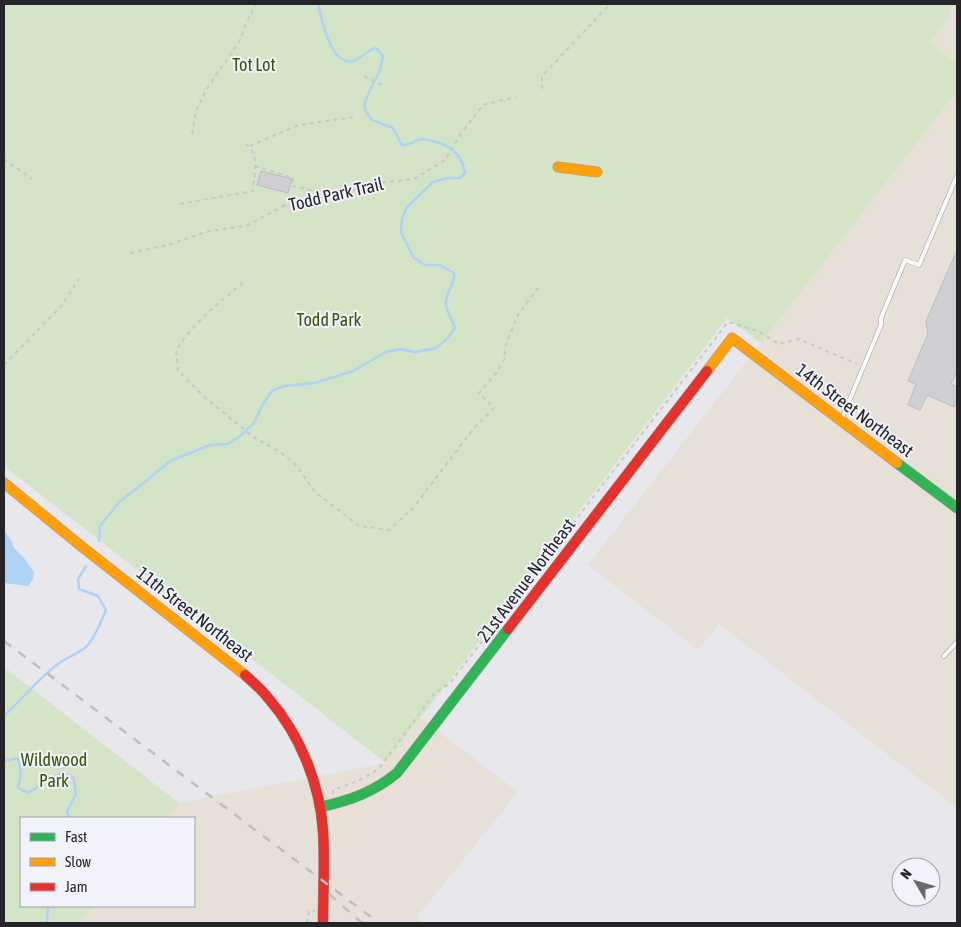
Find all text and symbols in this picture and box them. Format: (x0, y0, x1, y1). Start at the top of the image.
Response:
park label: Tot Lot (232, 54, 276, 75)
street label: Todd Park Trail (287, 173, 386, 215)
park label: Todd Park (297, 309, 362, 330)
street label: 14th Street Northeast (792, 359, 918, 461)
street label: 21st Avenue Northeast (473, 514, 579, 646)
street label: 11th Street Northeast (133, 562, 257, 666)
park label: Wildwood Park (21, 749, 87, 791)
legend (20, 817, 195, 907)
text: Fast (65, 828, 87, 845)
text: Slow (65, 853, 91, 870)
north arrow (891, 857, 941, 907)
text: N (897, 866, 915, 882)
text: Jam (65, 878, 88, 895)

